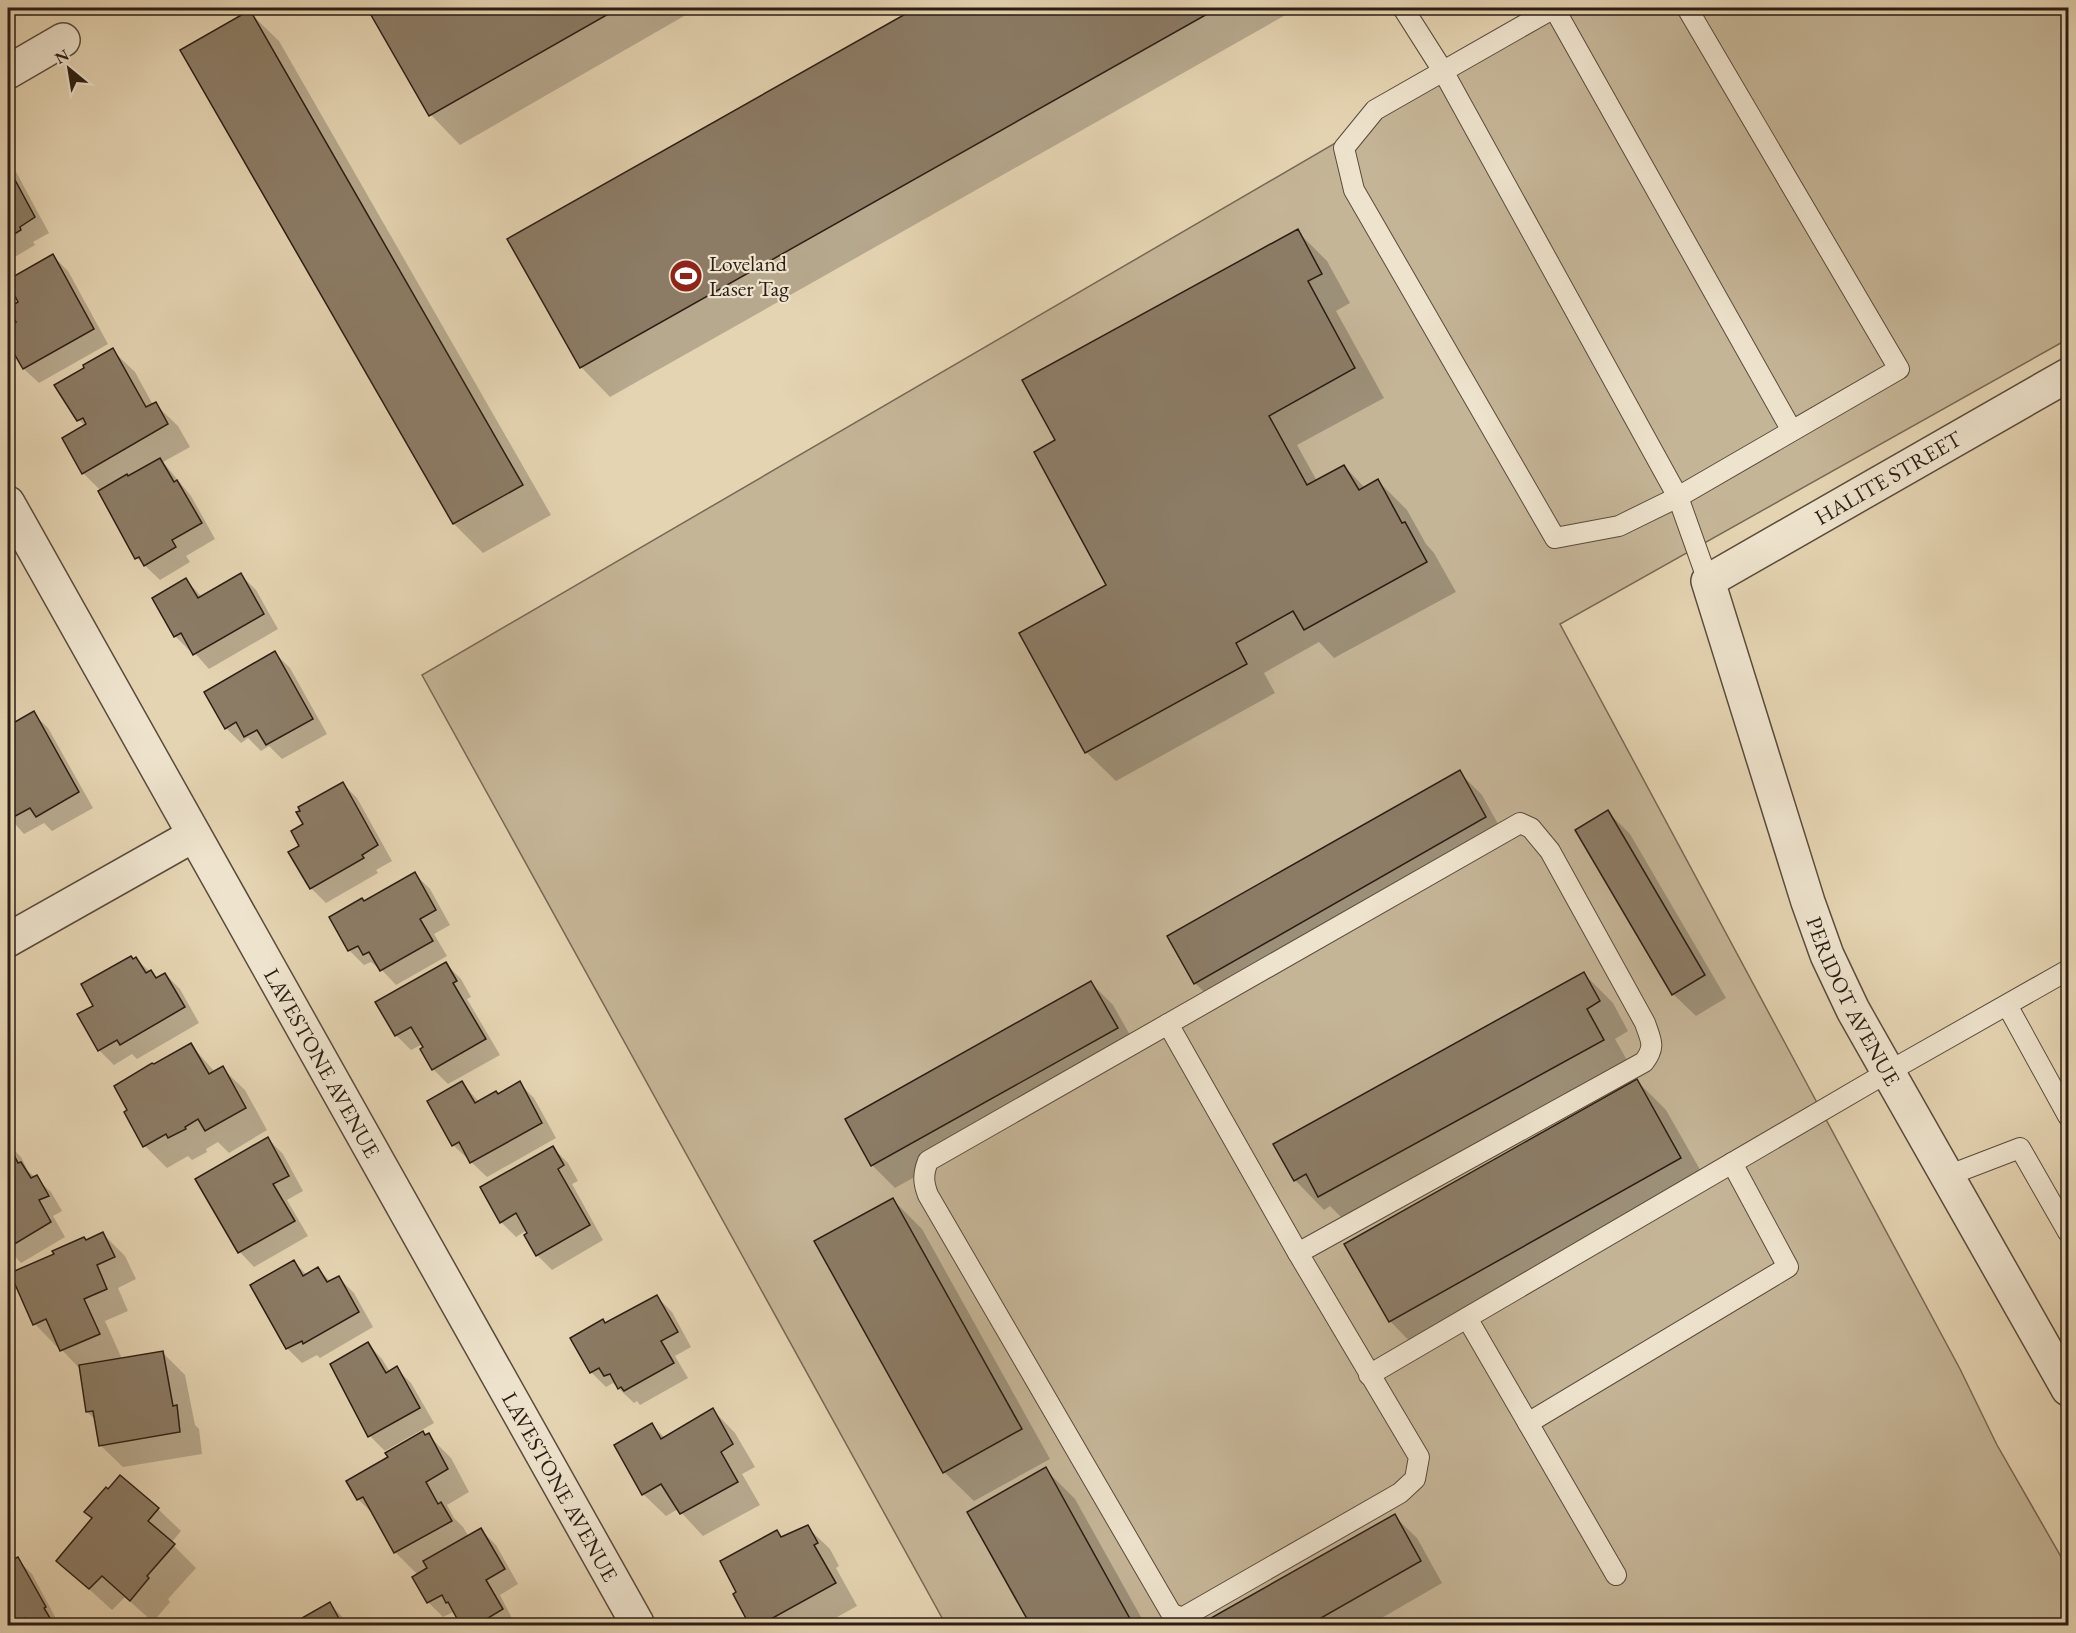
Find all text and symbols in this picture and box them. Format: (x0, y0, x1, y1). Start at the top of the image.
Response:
north arrow (39, 39, 99, 99)
text: N (51, 44, 73, 69)
place label: Loveland Laser Tag (709, 249, 789, 303)
sports icon: Loveland Laser Tag (668, 258, 704, 294)
street label: HALITE STREET (1809, 424, 1967, 532)
street label: PERIDOT AVENUE (1800, 912, 1907, 1091)
street label: LAVESTONE AVENUE (257, 963, 387, 1163)
street label: LAVESTONE AVENUE (495, 1386, 625, 1587)

